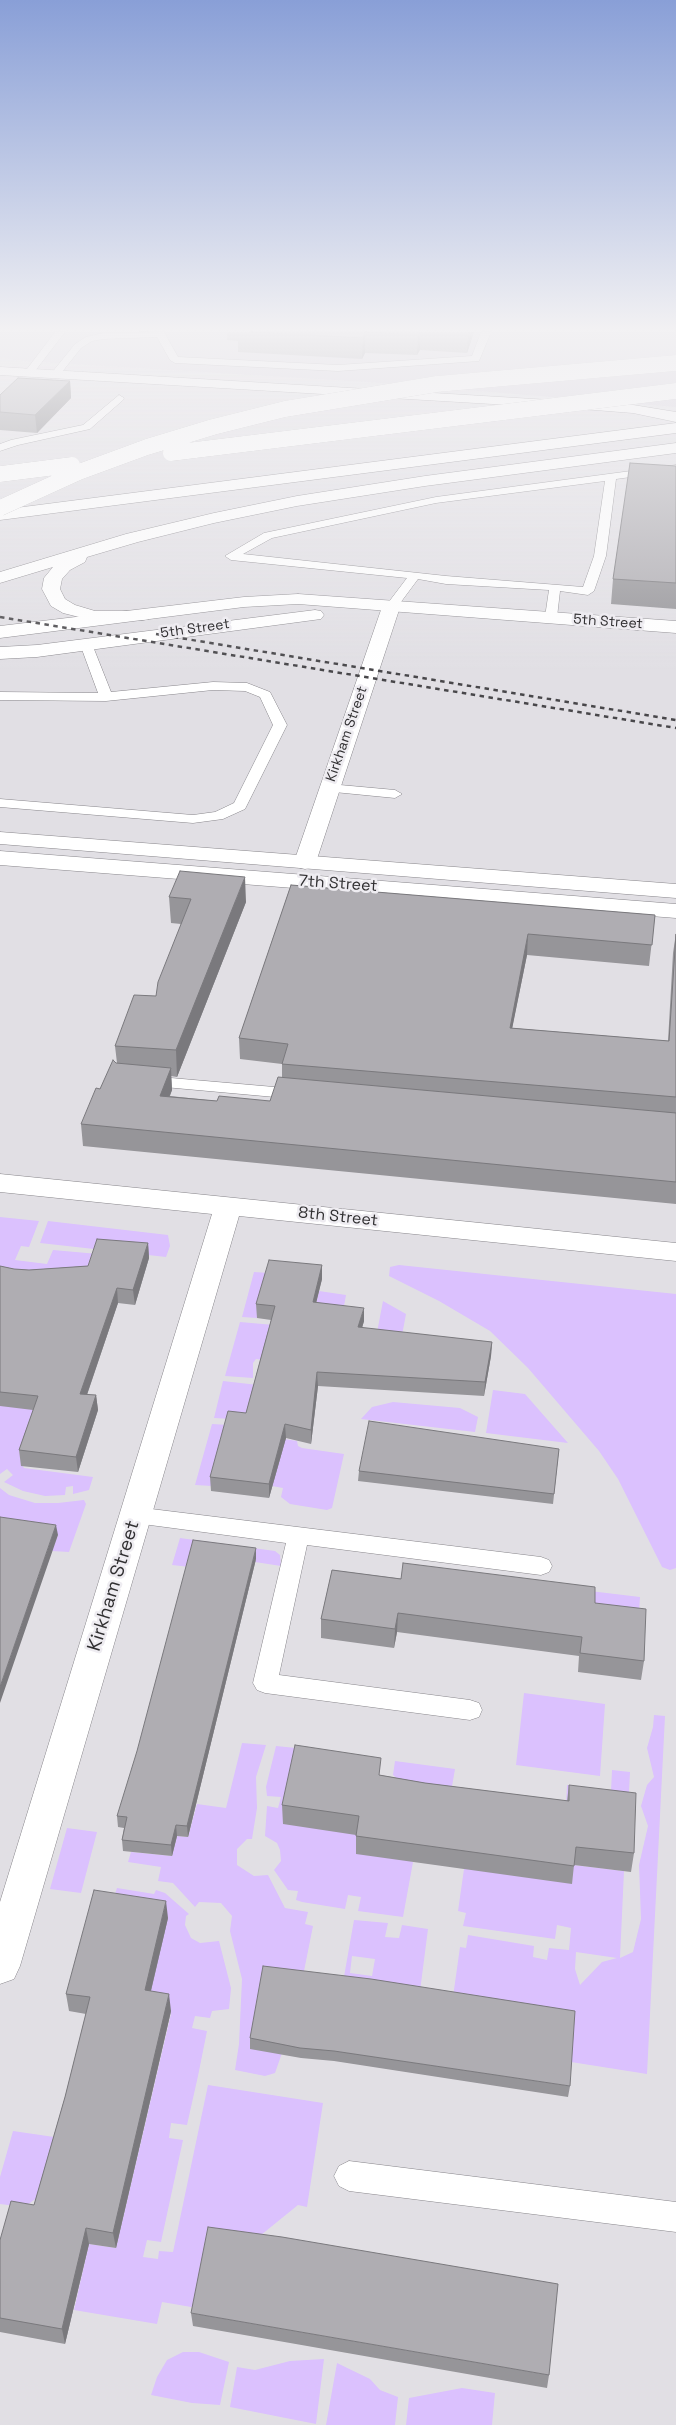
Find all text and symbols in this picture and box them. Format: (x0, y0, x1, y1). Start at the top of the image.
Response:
street label: 5th Street (573, 611, 643, 633)
street label: 5th Street (159, 616, 231, 642)
street label: Kirkham Street (323, 684, 371, 784)
street label: 7th Street (298, 872, 378, 896)
street label: 8th Street (297, 1203, 379, 1231)
street label: Kirkham Street (83, 1518, 145, 1654)

